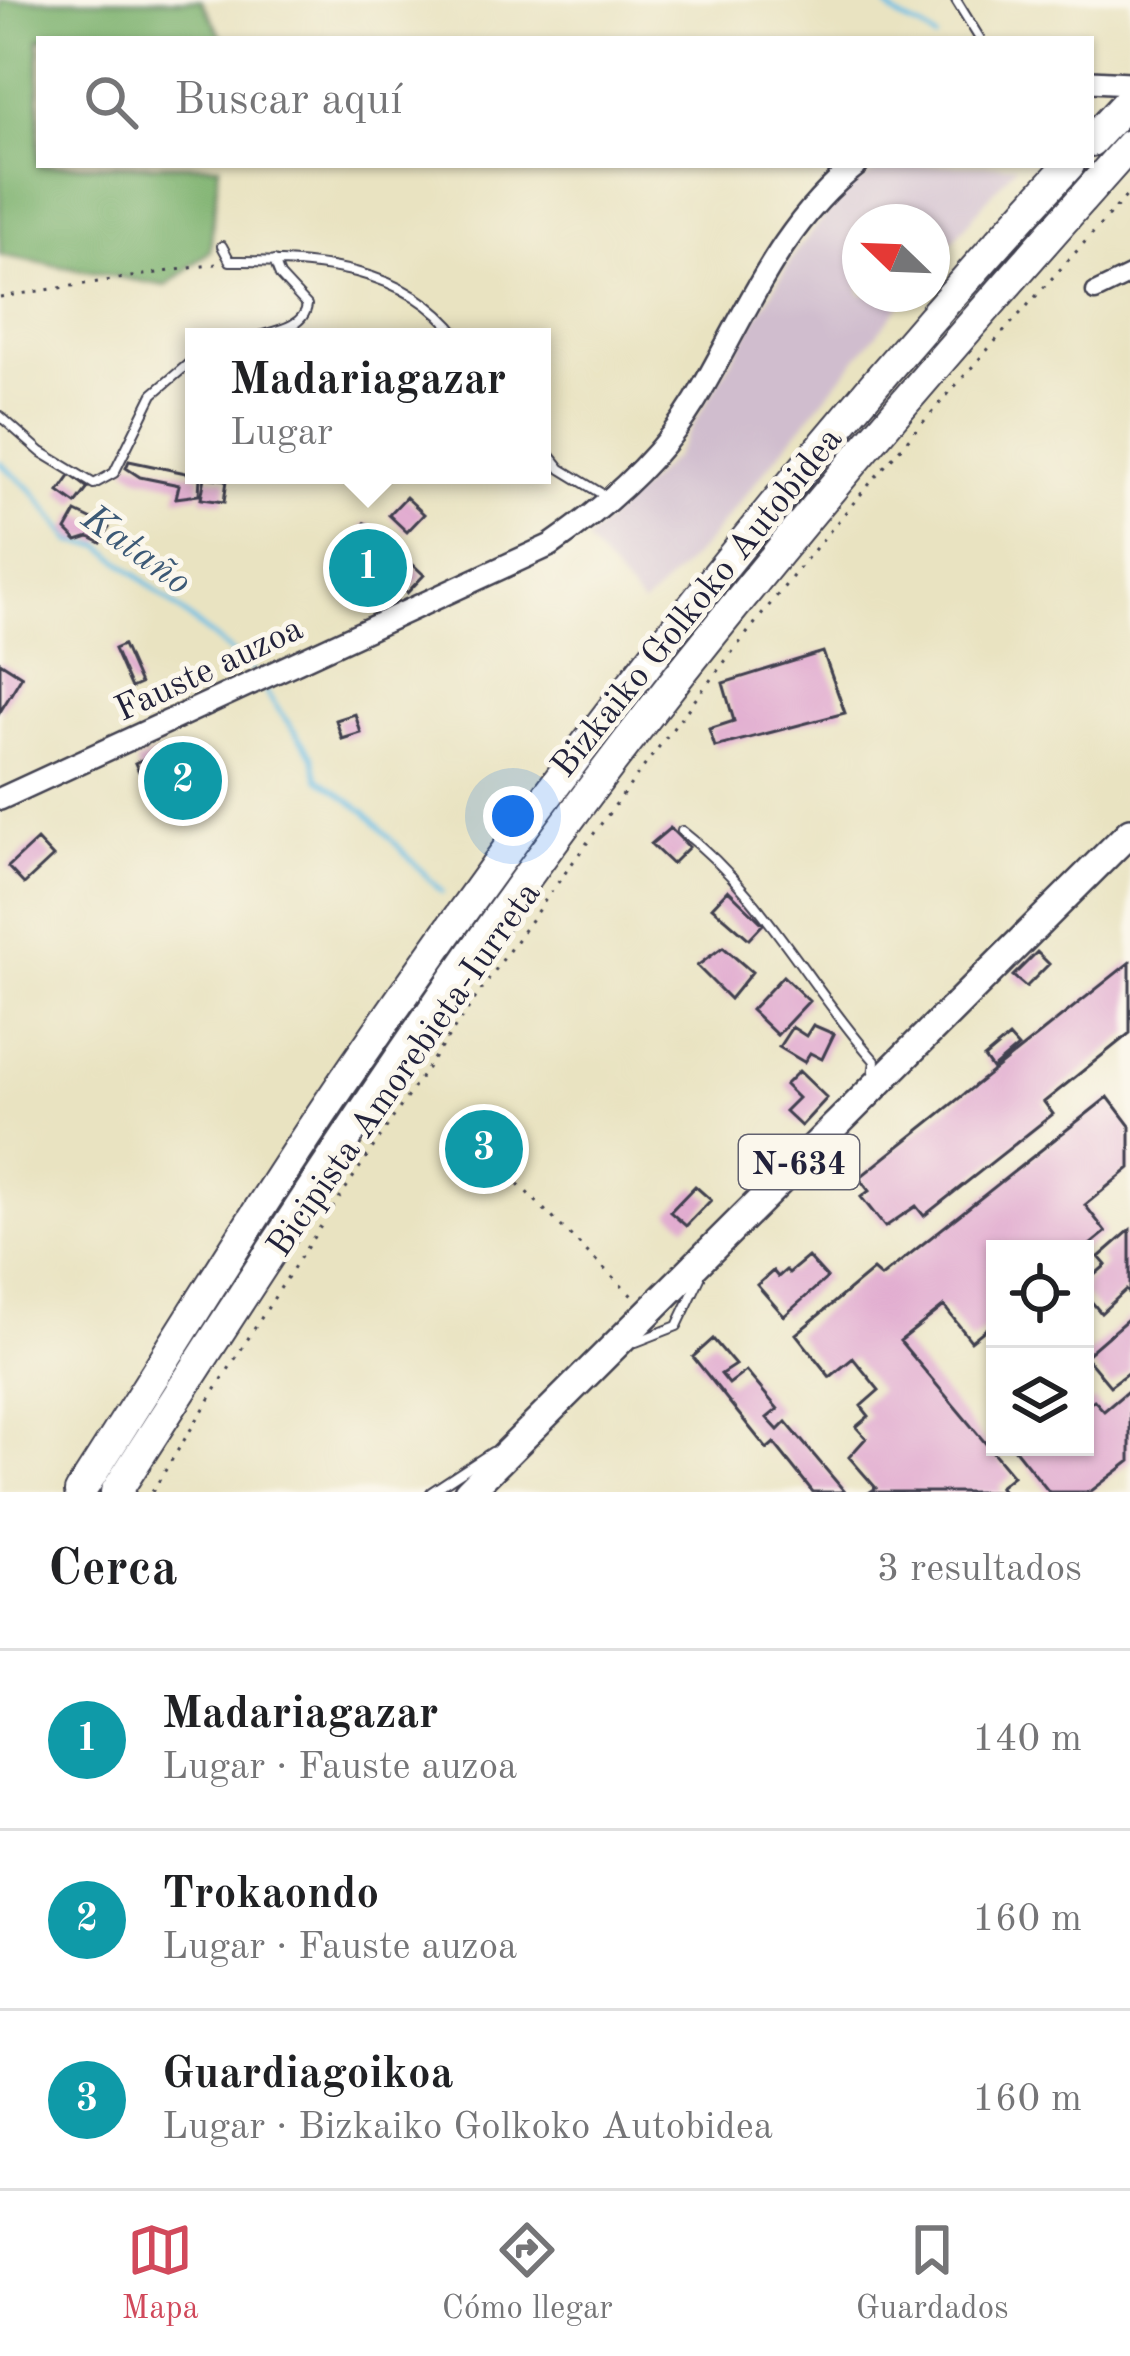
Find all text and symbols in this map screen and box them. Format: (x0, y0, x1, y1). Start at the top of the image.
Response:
search box (36, 36, 1094, 168)
icon: search (78, 69, 144, 135)
text: Buscar aquí (174, 79, 403, 124)
north arrow (842, 204, 950, 312)
popup (185, 328, 551, 484)
text: Madariagazar (230, 359, 506, 404)
text: Lugar (230, 414, 333, 453)
street label: Bizkaiko Golkoko Autobidea (546, 422, 850, 785)
water label: Kataño (73, 498, 198, 603)
pin: 1 (329, 523, 407, 613)
street label: Fauste auzoa (110, 611, 309, 730)
pin: 2 (144, 736, 222, 826)
your location (483, 786, 543, 846)
street label: Bicipista Amorebieta-Iurreta (262, 876, 549, 1264)
pin: 3 (445, 1104, 523, 1194)
road number: N-634 (739, 1135, 859, 1189)
map controls (986, 1240, 1094, 1456)
button: locate (986, 1240, 1094, 1348)
button: layers (986, 1348, 1094, 1456)
text: Cerca (48, 1545, 178, 1596)
text: 3 resultados (877, 1550, 1082, 1589)
text: Madariagazar (162, 1693, 439, 1738)
text: 1 (76, 1720, 98, 1759)
text: 140 m (972, 1720, 1082, 1759)
text: Lugar · Fauste auzoa (162, 1748, 517, 1787)
text: Trokaondo (162, 1873, 379, 1918)
text: 2 (76, 1900, 98, 1939)
text: 160 m (972, 1900, 1082, 1939)
text: Lugar · Fauste auzoa (162, 1928, 517, 1967)
text: Guardiagoikoa (162, 2053, 454, 2098)
text: 3 (76, 2080, 98, 2119)
text: 160 m (972, 2080, 1082, 2119)
text: Lugar · Bizkaiko Golkoko Autobidea (162, 2108, 773, 2147)
tab: Mapa (122, 2217, 199, 2330)
tab: Cómo llegar (442, 2217, 613, 2330)
tab: Guardados (856, 2217, 1008, 2330)

